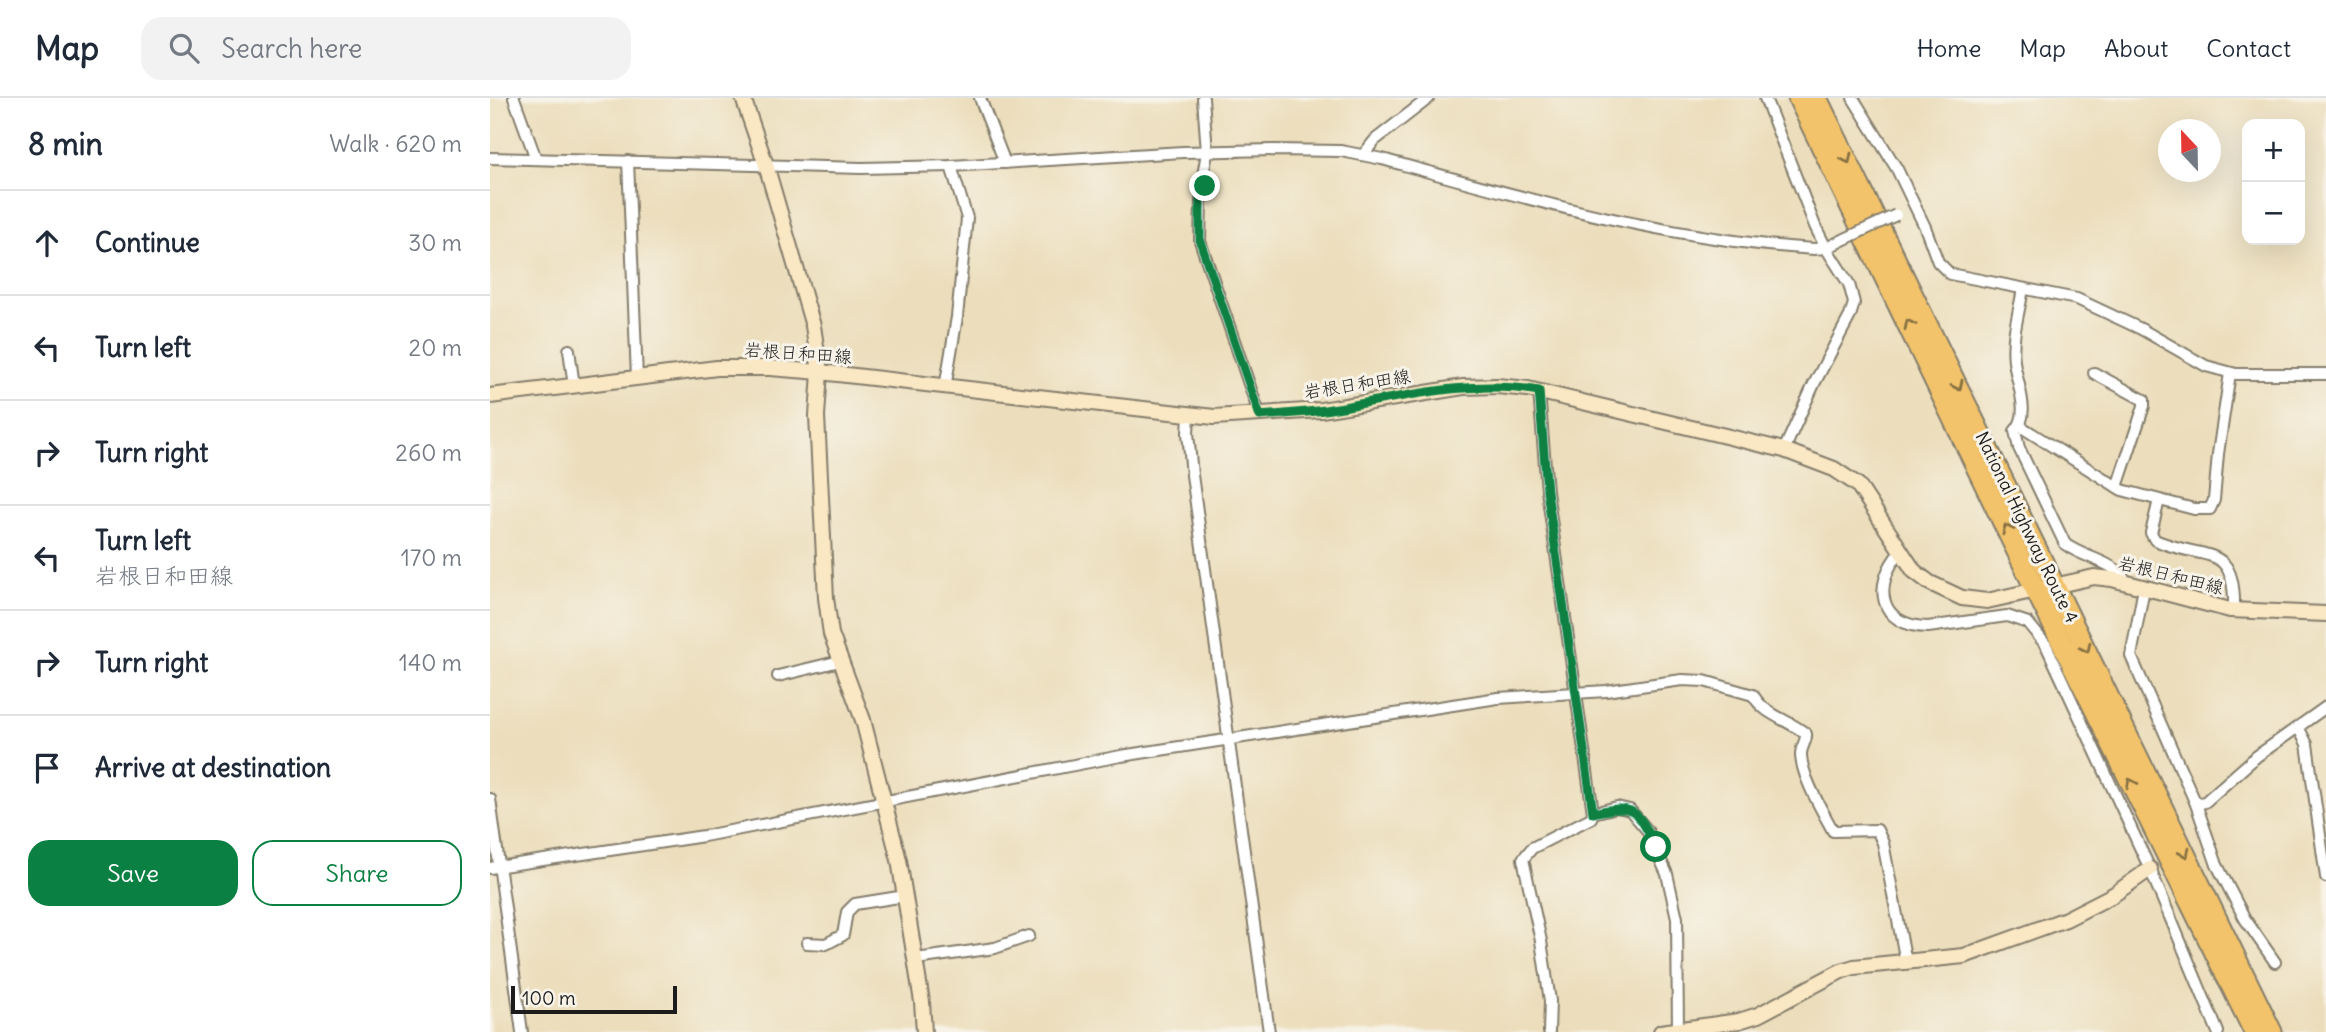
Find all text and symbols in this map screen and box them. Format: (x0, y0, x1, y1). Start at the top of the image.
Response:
search box (141, 17, 631, 80)
text: Map (35, 27, 99, 69)
icon: search (165, 29, 203, 67)
text: Search here (221, 32, 362, 65)
text: Home (1917, 33, 1981, 63)
text: Map (2019, 33, 2066, 63)
text: About (2104, 33, 2168, 63)
text: Contact (2206, 33, 2291, 63)
north arrow (2158, 119, 2221, 182)
map controls (2242, 119, 2305, 245)
button: + (2242, 119, 2305, 182)
text: 8 min (28, 125, 103, 163)
text: Walk · 620 m (329, 129, 462, 158)
one-way arrow (1839, 152, 1853, 164)
route end (1189, 170, 1220, 201)
button: − (2242, 182, 2305, 245)
icon: ahead (28, 224, 66, 262)
text: Continue (95, 226, 200, 259)
text: 30 m (408, 228, 462, 257)
one-way arrow (1903, 319, 1917, 331)
icon: left (28, 329, 66, 367)
text: Turn left (95, 331, 191, 364)
text: 20 m (409, 333, 462, 362)
street label: 岩根日和田線 (743, 338, 853, 368)
street label: 岩根日和田線 (1302, 364, 1412, 404)
one-way arrow (1950, 379, 1964, 391)
street label: National Highway Route 4 (1971, 428, 2083, 626)
icon: right (28, 434, 66, 472)
text: Turn right (95, 436, 208, 469)
text: 260 m (395, 438, 462, 467)
text: Turn left (95, 524, 191, 557)
one-way arrow (2001, 524, 2015, 537)
icon: left (28, 539, 66, 577)
text: 170 m (401, 543, 462, 572)
street label: 岩根日和田線 (2116, 551, 2226, 599)
text: 岩根日和田線 (95, 561, 233, 590)
one-way arrow (2078, 641, 2092, 653)
icon: right (28, 644, 66, 682)
text: Turn right (95, 646, 208, 679)
text: 140 m (399, 648, 462, 677)
icon: arrive (28, 749, 66, 787)
text: Arrive at destination (95, 751, 331, 784)
one-way arrow (2126, 778, 2140, 790)
route start (1640, 831, 1671, 862)
button: Save (28, 840, 238, 906)
button: Share (252, 840, 462, 906)
one-way arrow (2177, 846, 2191, 858)
scale bar (511, 983, 677, 1015)
text: 100 m (522, 986, 576, 1010)

